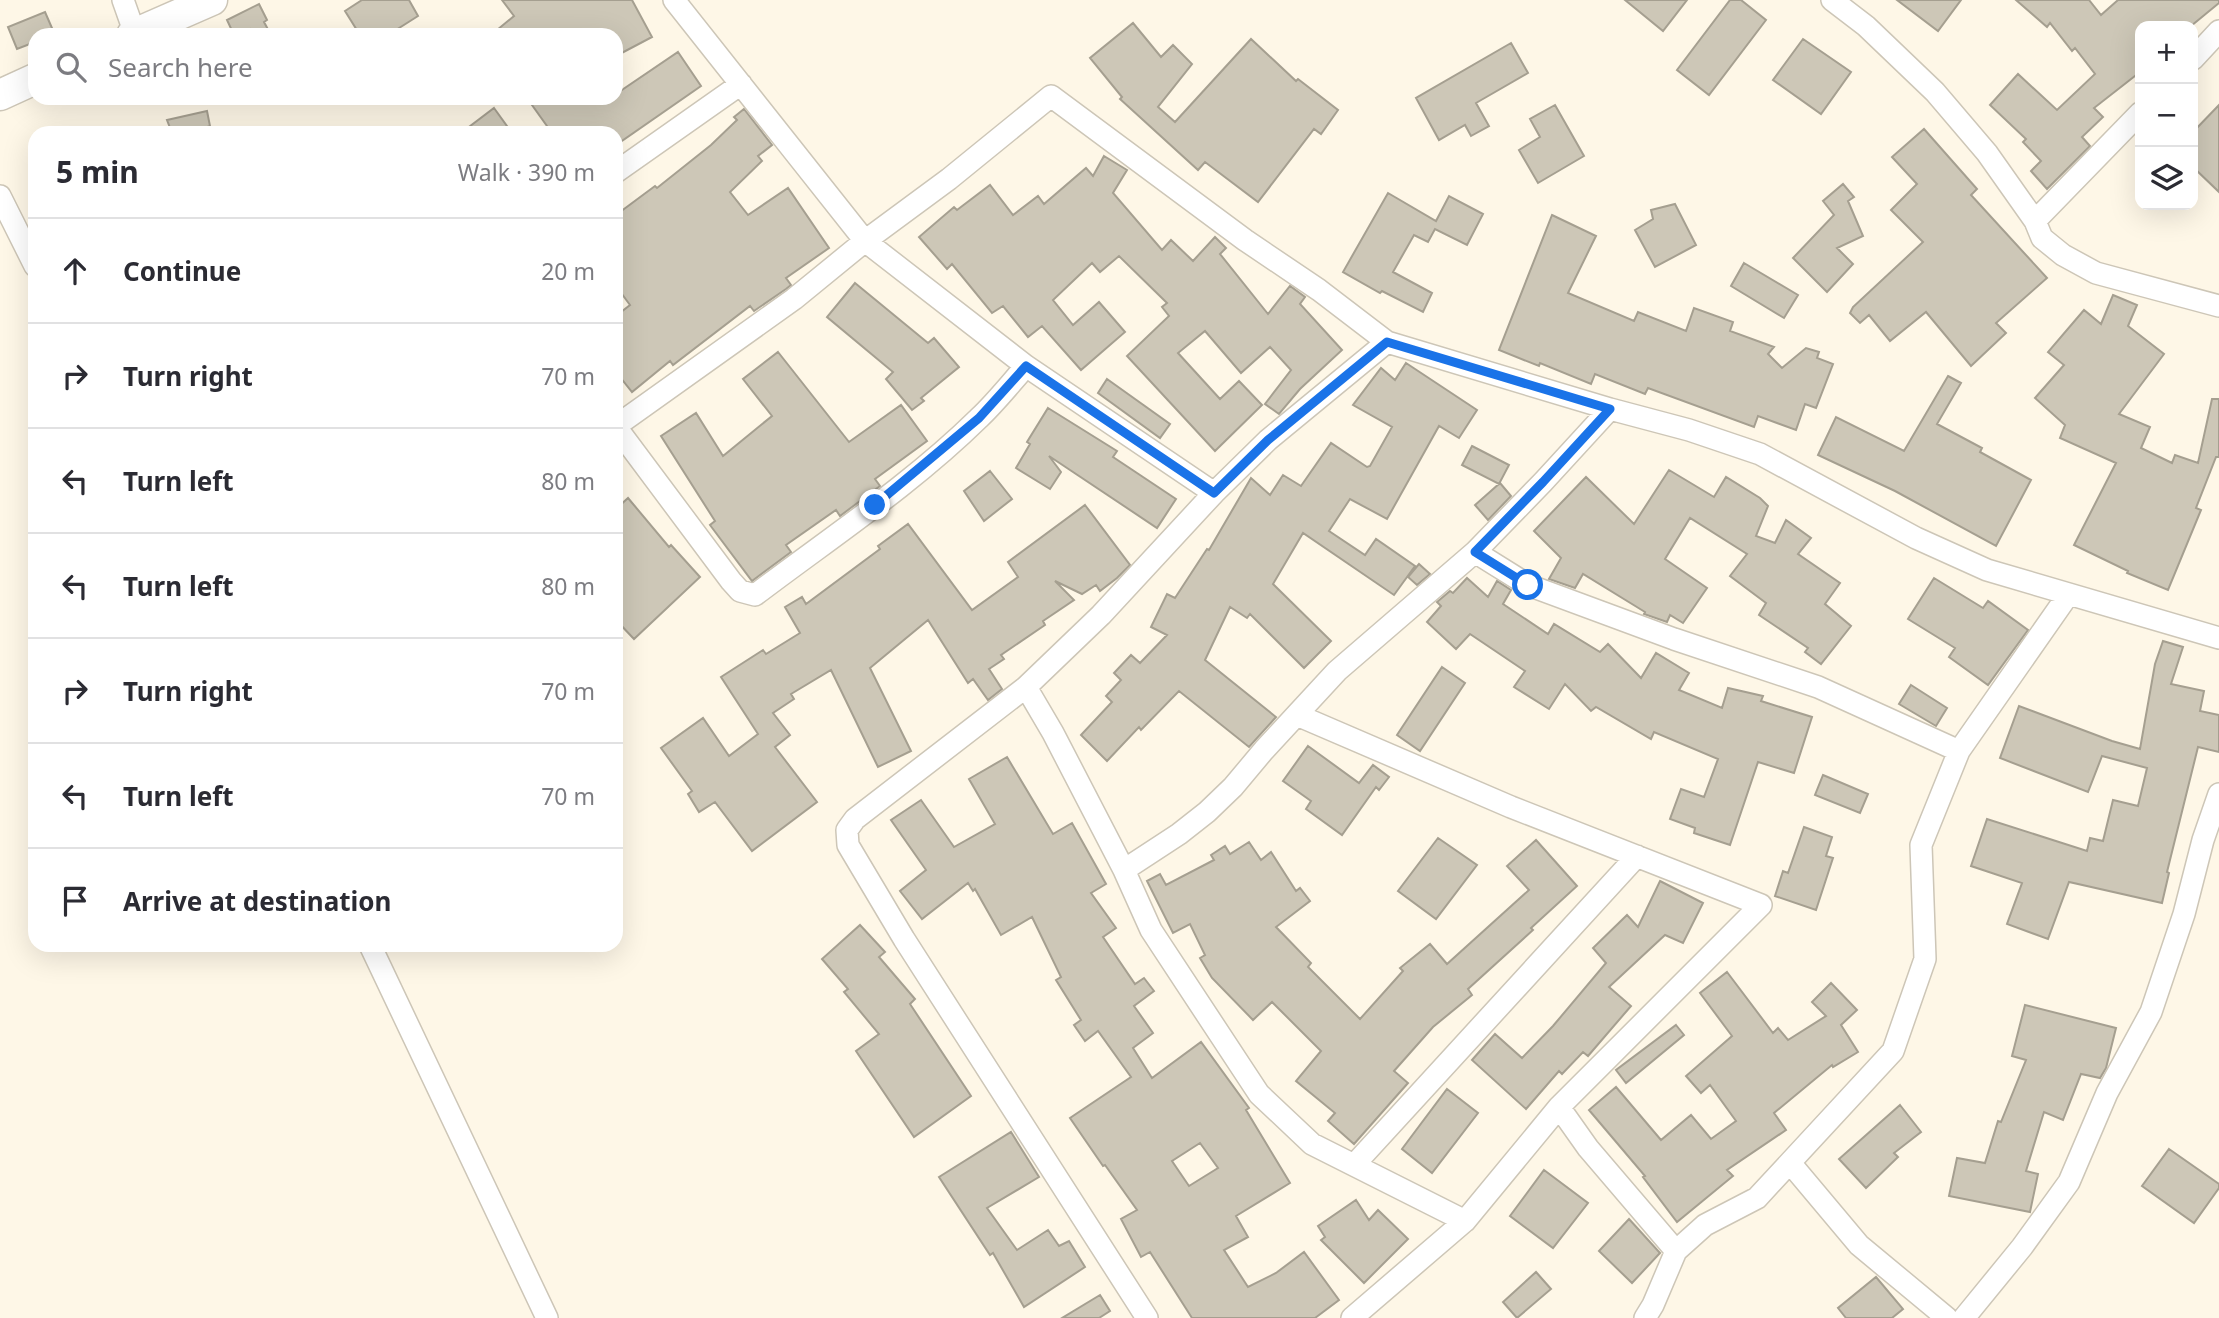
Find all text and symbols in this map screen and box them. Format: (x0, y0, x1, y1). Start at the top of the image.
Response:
map controls (2135, 21, 2198, 210)
button: + (2135, 21, 2198, 84)
search box (28, 28, 623, 105)
icon: search (52, 48, 90, 86)
text: Search here (108, 49, 253, 85)
button: − (2135, 84, 2198, 147)
button: layers (2135, 147, 2198, 210)
text: 5 min (56, 151, 139, 192)
text: Walk · 390 m (458, 156, 595, 188)
icon: ahead (56, 252, 94, 290)
text: Continue (123, 253, 241, 289)
text: 20 m (541, 255, 595, 287)
icon: right (56, 357, 94, 395)
text: Turn right (123, 358, 253, 394)
text: 70 m (541, 360, 595, 392)
icon: left (56, 462, 94, 500)
text: Turn left (123, 463, 234, 499)
text: 80 m (541, 465, 595, 497)
route end (859, 489, 890, 520)
icon: left (56, 567, 94, 605)
text: Turn left (123, 568, 234, 604)
route start (1512, 569, 1543, 600)
text: 80 m (541, 570, 595, 602)
icon: right (56, 672, 94, 710)
text: Turn right (123, 673, 253, 709)
text: 70 m (541, 675, 595, 707)
icon: left (56, 777, 94, 815)
text: Turn left (123, 778, 234, 814)
text: 70 m (541, 780, 595, 812)
icon: arrive (56, 882, 94, 920)
text: Arrive at destination (123, 883, 392, 919)

